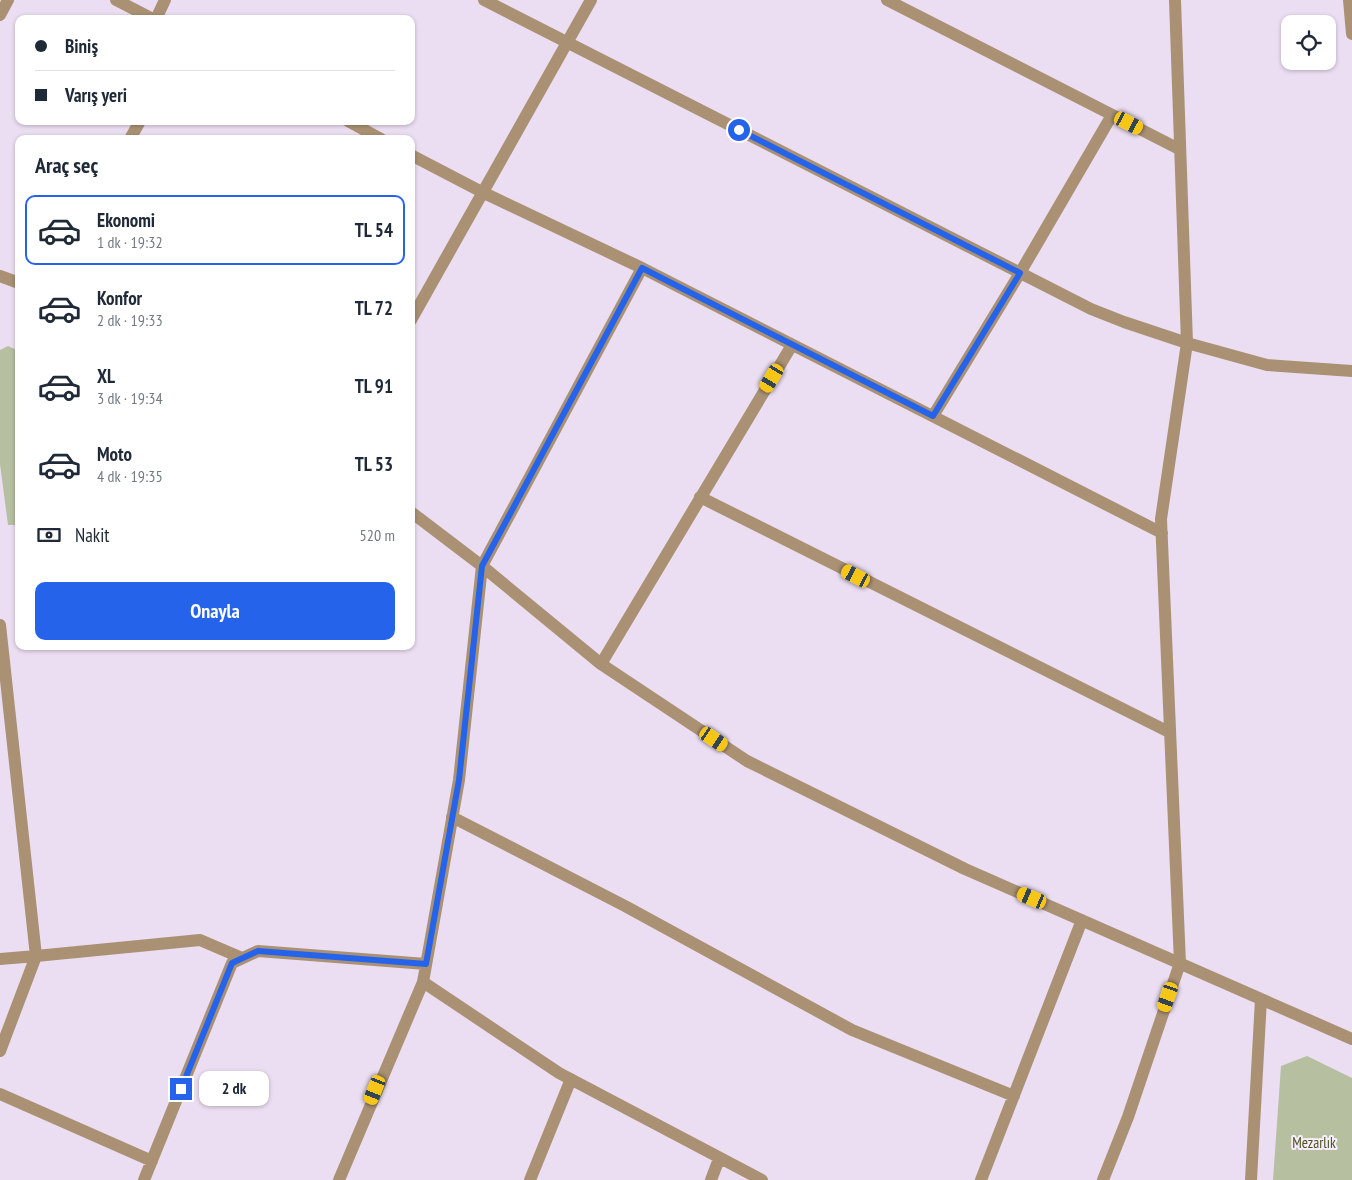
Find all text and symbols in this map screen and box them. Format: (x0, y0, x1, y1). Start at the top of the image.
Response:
map controls (1281, 15, 1336, 70)
button: locate (1281, 15, 1336, 70)
text: Biniş (65, 34, 98, 58)
text: Varış yeri (65, 83, 127, 107)
car (1112, 110, 1145, 136)
route start (728, 119, 750, 141)
text: Araç seç (35, 151, 98, 179)
icon: car (37, 208, 82, 253)
text: Ekonomi (97, 208, 155, 232)
text: TL 54 (355, 218, 393, 242)
text: 1 dk · 19:32 (97, 232, 163, 252)
icon: car (37, 286, 82, 331)
text: Konfor (97, 286, 142, 310)
text: TL 72 (355, 296, 393, 320)
text: 2 dk · 19:33 (97, 310, 163, 330)
car (757, 361, 786, 395)
icon: car (37, 364, 82, 409)
text: XL (97, 364, 115, 388)
text: TL 91 (355, 374, 393, 398)
text: 3 dk · 19:34 (97, 388, 163, 408)
icon: car (37, 442, 82, 487)
text: Moto (97, 442, 132, 466)
text: TL 53 (355, 452, 393, 476)
text: 4 dk · 19:35 (97, 466, 163, 486)
icon: cash (35, 521, 63, 549)
text: Nakit (75, 523, 110, 547)
text: 520 m (360, 525, 395, 545)
car (839, 563, 872, 589)
button: Onayla (35, 582, 395, 640)
car (697, 724, 730, 754)
car (1015, 885, 1048, 911)
car (1156, 980, 1179, 1014)
callout: 2 dk (198, 1072, 268, 1106)
car (362, 1073, 387, 1107)
route end (170, 1078, 192, 1100)
text: 2 dk (222, 1078, 246, 1098)
park label: Mezarlık (1292, 1133, 1336, 1152)

